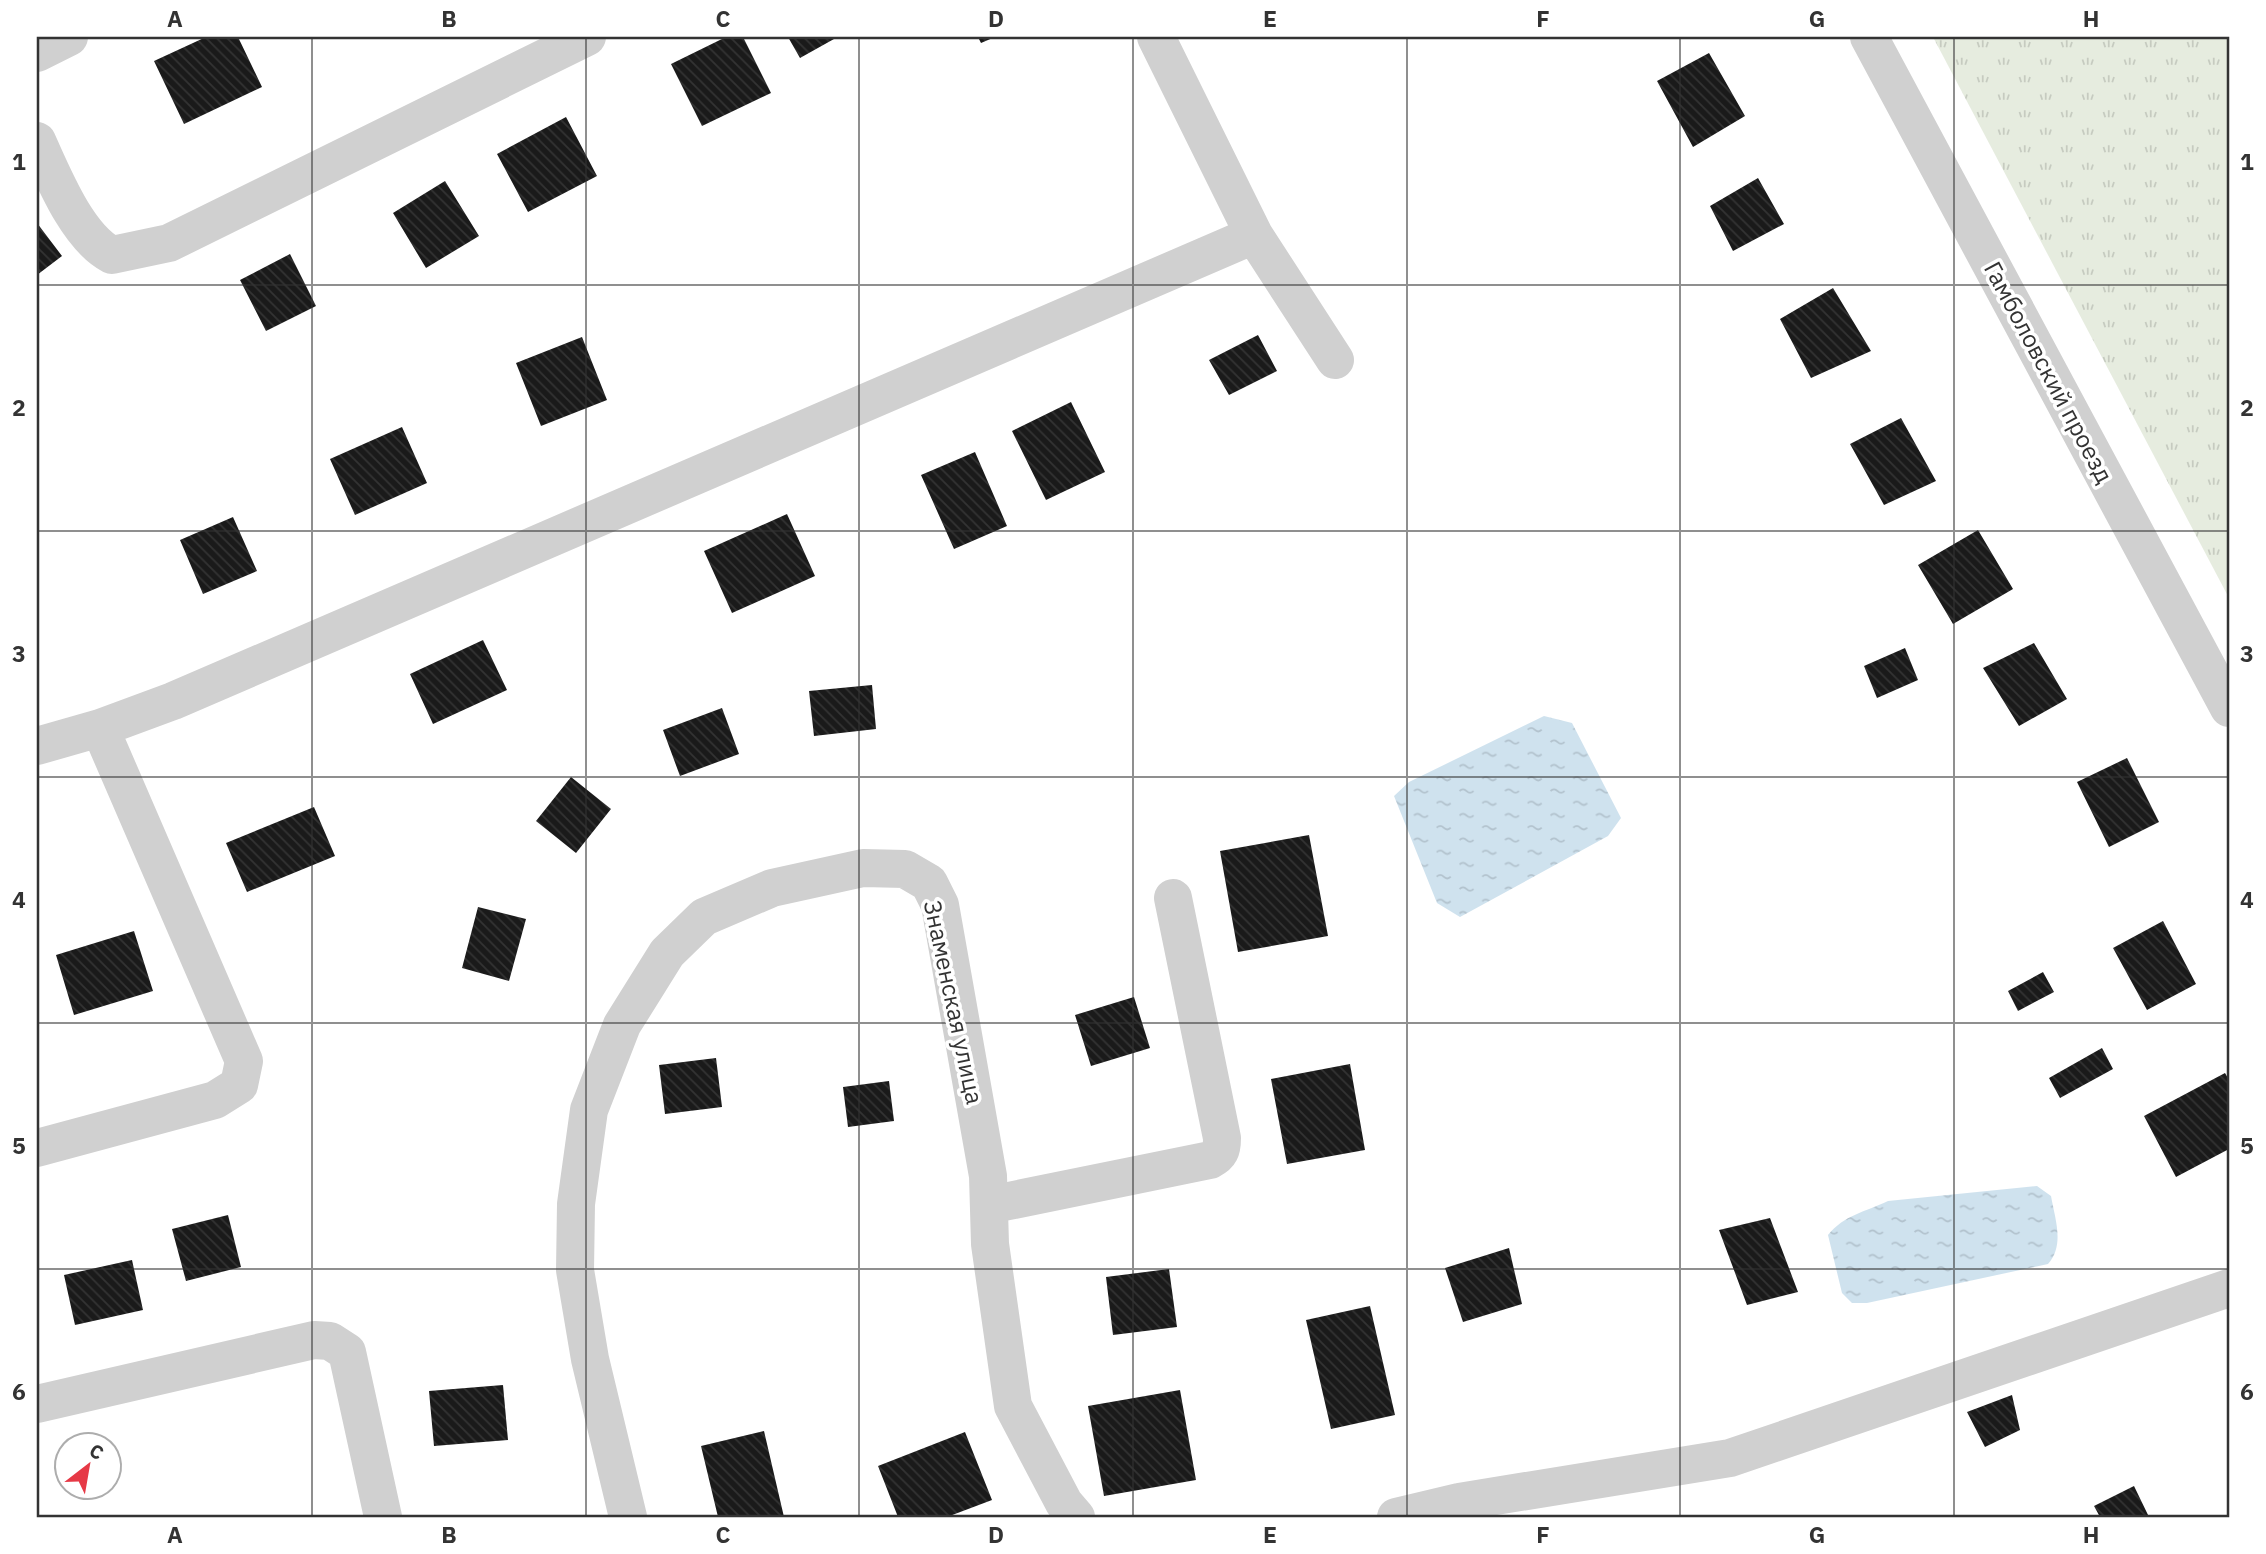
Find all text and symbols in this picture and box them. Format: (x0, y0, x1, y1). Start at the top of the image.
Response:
text: A (167, 3, 183, 33)
text: B (441, 3, 457, 33)
text: C (716, 3, 731, 33)
text: D (988, 3, 1004, 33)
text: E (1263, 3, 1277, 33)
text: F (1536, 3, 1550, 33)
text: G (1809, 3, 1825, 33)
text: H (2083, 3, 2099, 33)
text: 1 (12, 146, 26, 176)
text: 1 (2240, 146, 2254, 176)
street label: Гамболовский проезд (1977, 256, 2121, 488)
text: 2 (12, 392, 26, 422)
text: 2 (2240, 392, 2254, 422)
text: 3 (12, 638, 26, 668)
text: 3 (2240, 638, 2254, 668)
text: 4 (12, 884, 26, 914)
text: 4 (2240, 884, 2254, 914)
street label: Знаменская улица (917, 897, 991, 1107)
text: 5 (12, 1130, 26, 1160)
text: 5 (2240, 1130, 2254, 1160)
text: 6 (12, 1376, 26, 1406)
text: 6 (2240, 1376, 2254, 1406)
north arrow (52, 1432, 122, 1502)
text: С (85, 1438, 108, 1465)
text: A (167, 1519, 183, 1549)
text: B (441, 1519, 457, 1549)
text: C (716, 1519, 731, 1549)
text: D (988, 1519, 1004, 1549)
text: E (1263, 1519, 1277, 1549)
text: F (1536, 1519, 1550, 1549)
text: G (1809, 1519, 1825, 1549)
text: H (2083, 1519, 2099, 1549)

